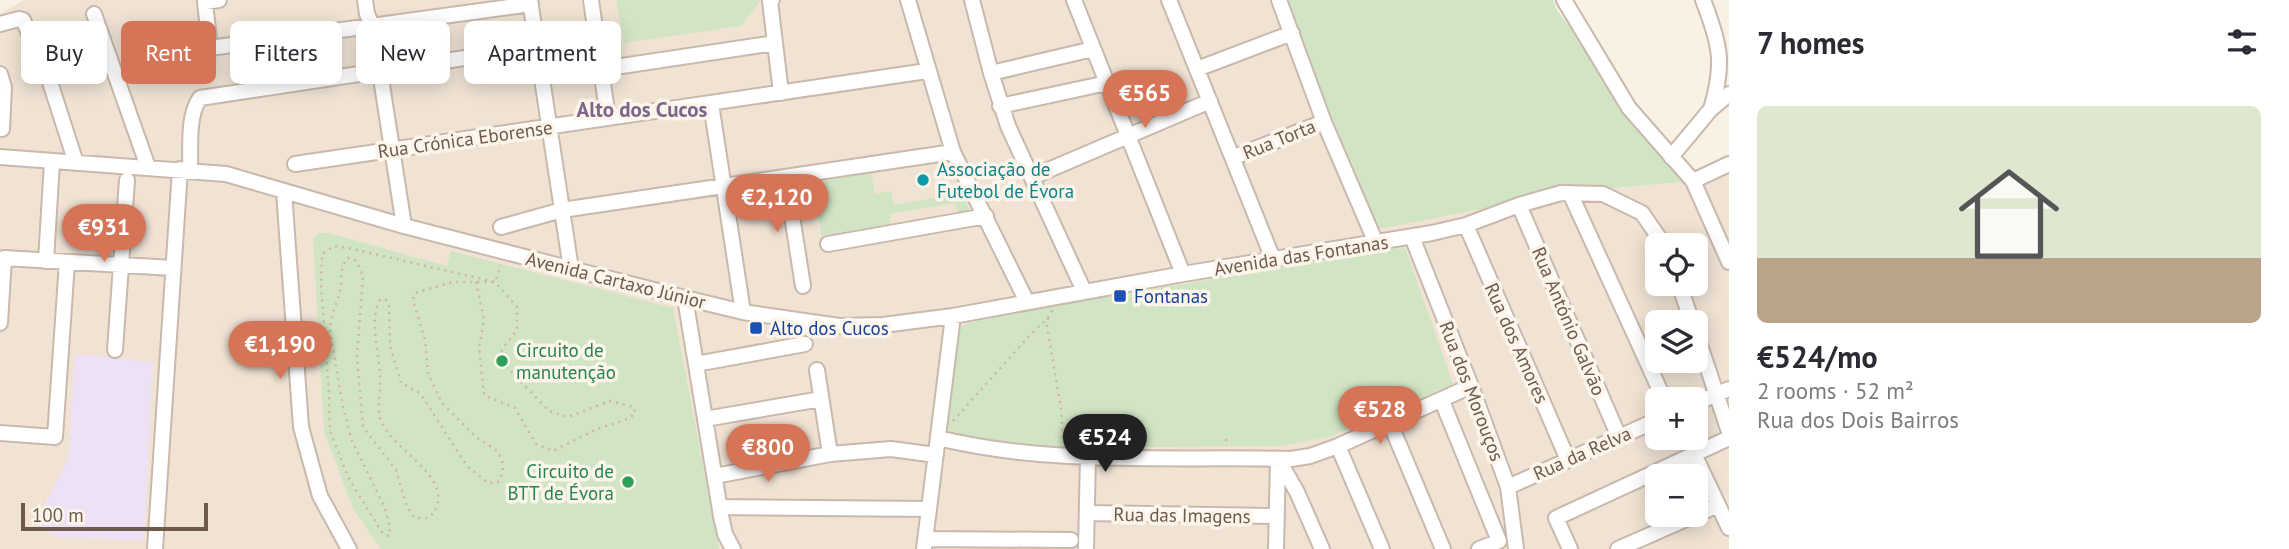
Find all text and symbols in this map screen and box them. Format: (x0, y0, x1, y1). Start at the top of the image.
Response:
chip: Buy (21, 21, 107, 84)
chip: Rent (121, 21, 216, 84)
chip: Filters (230, 21, 342, 84)
chip: New (356, 21, 450, 84)
chip: Apartment (464, 21, 621, 84)
text: 7 homes (1757, 23, 1865, 62)
icon: filters (2223, 23, 2261, 61)
pin: €565 (1104, 71, 1186, 130)
text: €565 (1119, 78, 1171, 107)
district label: Alto dos Cucos (577, 96, 708, 123)
street label: Rua Torta (1239, 114, 1319, 164)
street label: Rua Crónica Eborense (376, 115, 554, 163)
icon: home (1946, 151, 2072, 277)
place label: Associação de Futebol de Évora (937, 157, 1074, 203)
marker: Associação de Futebol de Évora (915, 172, 931, 188)
pin: €2,120 (720, 174, 834, 234)
text: €2,120 (741, 182, 813, 211)
pin: €931 (63, 204, 145, 264)
text: €931 (78, 212, 130, 241)
street label: Avenida das Fontanas (1212, 229, 1390, 281)
map controls (1645, 233, 1708, 527)
button: locate (1645, 233, 1708, 296)
street label: Rua António Galvão (1527, 243, 1611, 399)
street label: Avenida Cartaxo Júnior (524, 246, 709, 314)
street label: Rua dos Amores (1480, 279, 1554, 407)
place label: Fontanas (1134, 284, 1208, 308)
marker: Fontanas (1112, 288, 1128, 304)
button: layers (1645, 310, 1708, 373)
place label: Alto dos Cucos (770, 316, 889, 340)
street label: Rua dos Morouços (1434, 318, 1510, 464)
marker: Alto dos Cucos (748, 320, 764, 336)
pin: €1,190 (223, 322, 337, 381)
text: €1,190 (244, 329, 316, 358)
text: €524/mo (1757, 337, 1878, 376)
place label: Circuito de manutenção (516, 338, 616, 384)
marker: Circuito de manutenção (494, 353, 510, 369)
text: 2 rooms · 52 m² (1757, 376, 1914, 405)
pin: €528 (1339, 386, 1421, 446)
button: + (1645, 387, 1708, 450)
text: €528 (1354, 394, 1406, 423)
text: Rua dos Dois Bairros (1757, 405, 1959, 434)
pin: €524 (1064, 414, 1146, 474)
street label: Rua da Relva (1529, 421, 1635, 485)
text: €524 (1079, 422, 1131, 451)
pin: €800 (727, 424, 809, 484)
text: €800 (742, 432, 794, 461)
place label: Circuito de BTT de Évora (508, 459, 614, 505)
button: − (1645, 464, 1708, 527)
marker: Circuito de BTT de Évora (620, 474, 636, 490)
scale bar (21, 500, 208, 532)
street label: Rua das Imagens (1113, 502, 1251, 528)
text: 100 m (32, 503, 84, 527)

